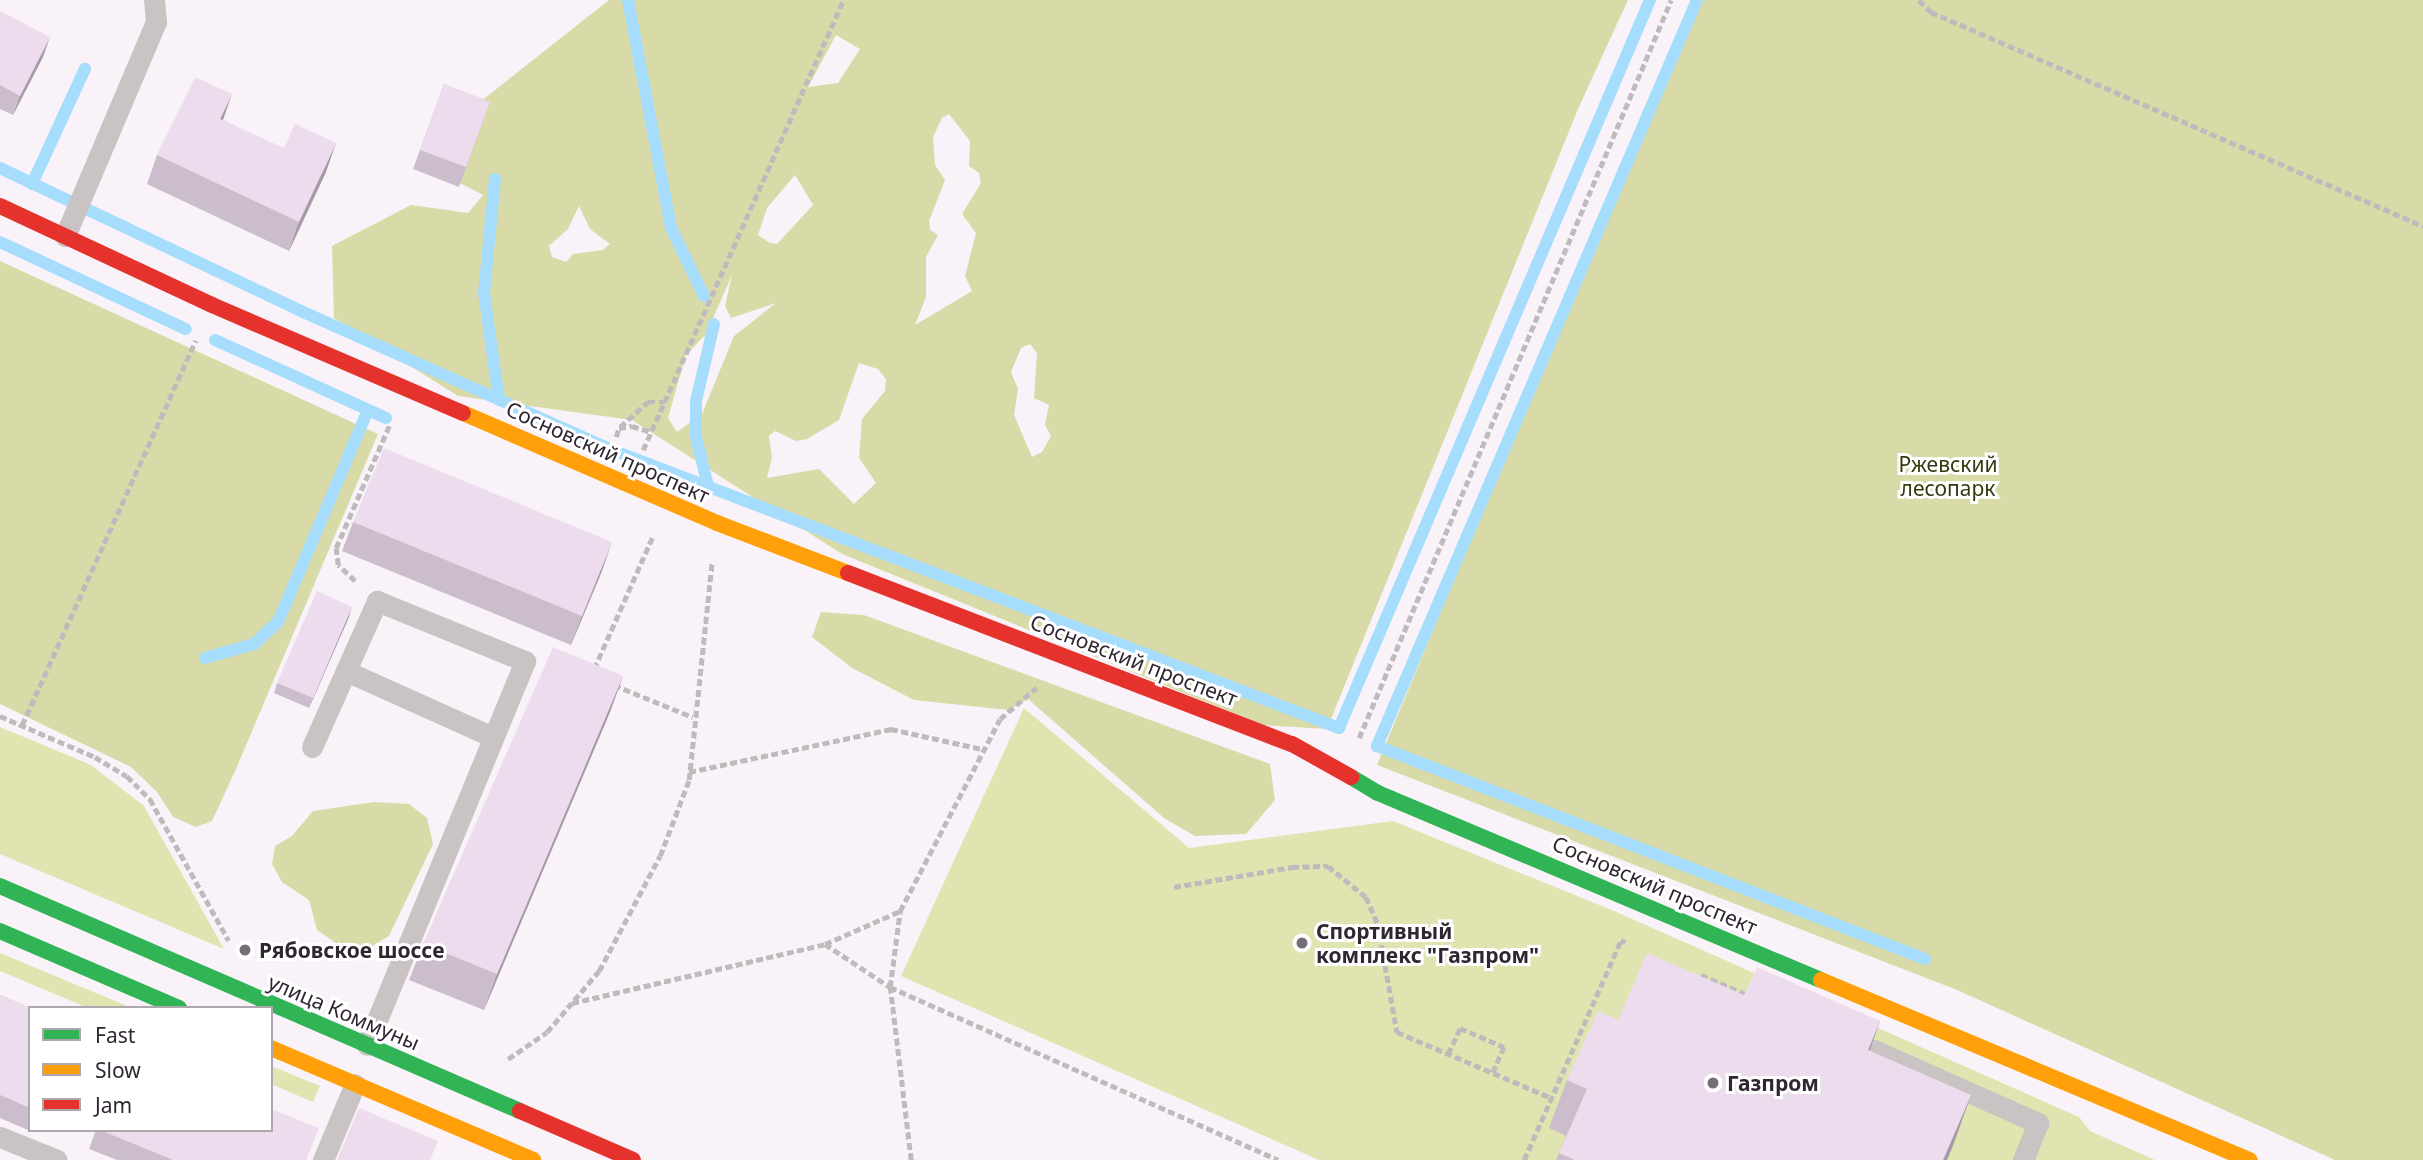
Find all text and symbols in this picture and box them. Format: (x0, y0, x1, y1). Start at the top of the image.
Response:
street label: Сосновский проспект (502, 396, 714, 508)
park label: Ржевский лесопарк (1898, 451, 1998, 501)
street label: Сосновский проспект (1027, 609, 1241, 711)
street label: Сосновский проспект (1549, 830, 1761, 940)
place label: Cпортивный комплекс "Газпром" (1316, 918, 1539, 968)
marker: Cпортивный комплекс "Газпром" (1294, 935, 1310, 951)
place label: Рябовское шоссе (259, 937, 444, 963)
marker: Рябовское шоссе (237, 942, 253, 958)
street label: улица Коммуны (265, 969, 423, 1055)
legend (28, 1006, 273, 1132)
text: Fast (95, 1021, 135, 1049)
text: Slow (95, 1056, 141, 1084)
place label: Газпром (1727, 1070, 1819, 1096)
marker: Газпром (1705, 1075, 1721, 1091)
text: Jam (95, 1091, 132, 1119)

